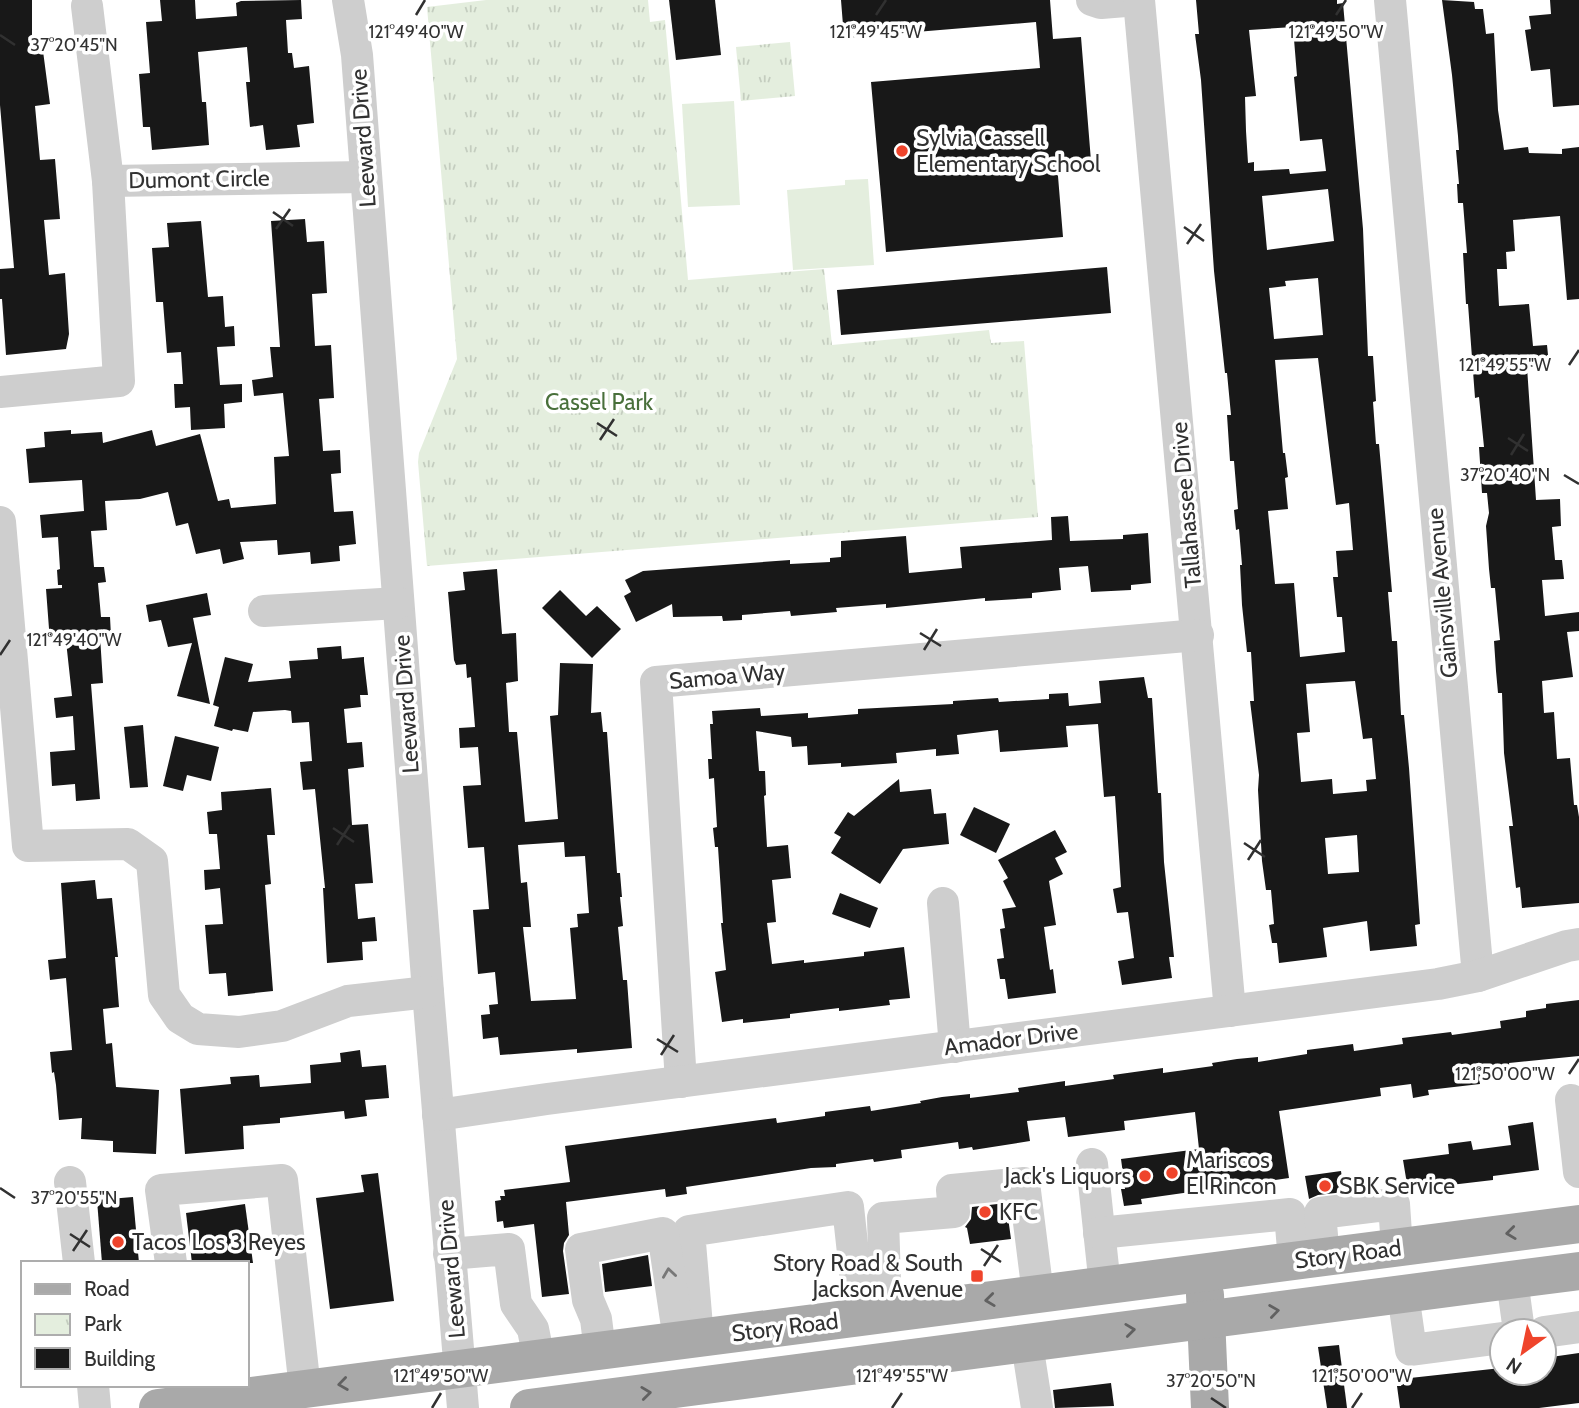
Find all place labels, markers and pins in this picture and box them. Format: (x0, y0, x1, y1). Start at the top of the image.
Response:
place label: Sylvia Cassell Elementary School (916, 124, 1101, 178)
marker: Sylvia Cassell Elementary School (894, 143, 910, 159)
place label: Mariscos El Rincon (1186, 1146, 1277, 1200)
place label: Jack's Liquors (1004, 1162, 1131, 1190)
marker: Mariscos El Rincon (1164, 1165, 1180, 1181)
marker: Jack's Liquors (1137, 1168, 1153, 1184)
place label: SBK Service (1339, 1172, 1455, 1200)
marker: SBK Service (1317, 1178, 1333, 1194)
place label: KFC (999, 1198, 1038, 1226)
marker: KFC (977, 1204, 993, 1220)
place label: Tacos Los 3 Reyes (132, 1228, 306, 1256)
marker: Tacos Los 3 Reyes (110, 1234, 126, 1250)
place label: Story Road & South Jackson Avenue (773, 1249, 963, 1303)
marker: Story Road & South Jackson Avenue (969, 1268, 985, 1284)

